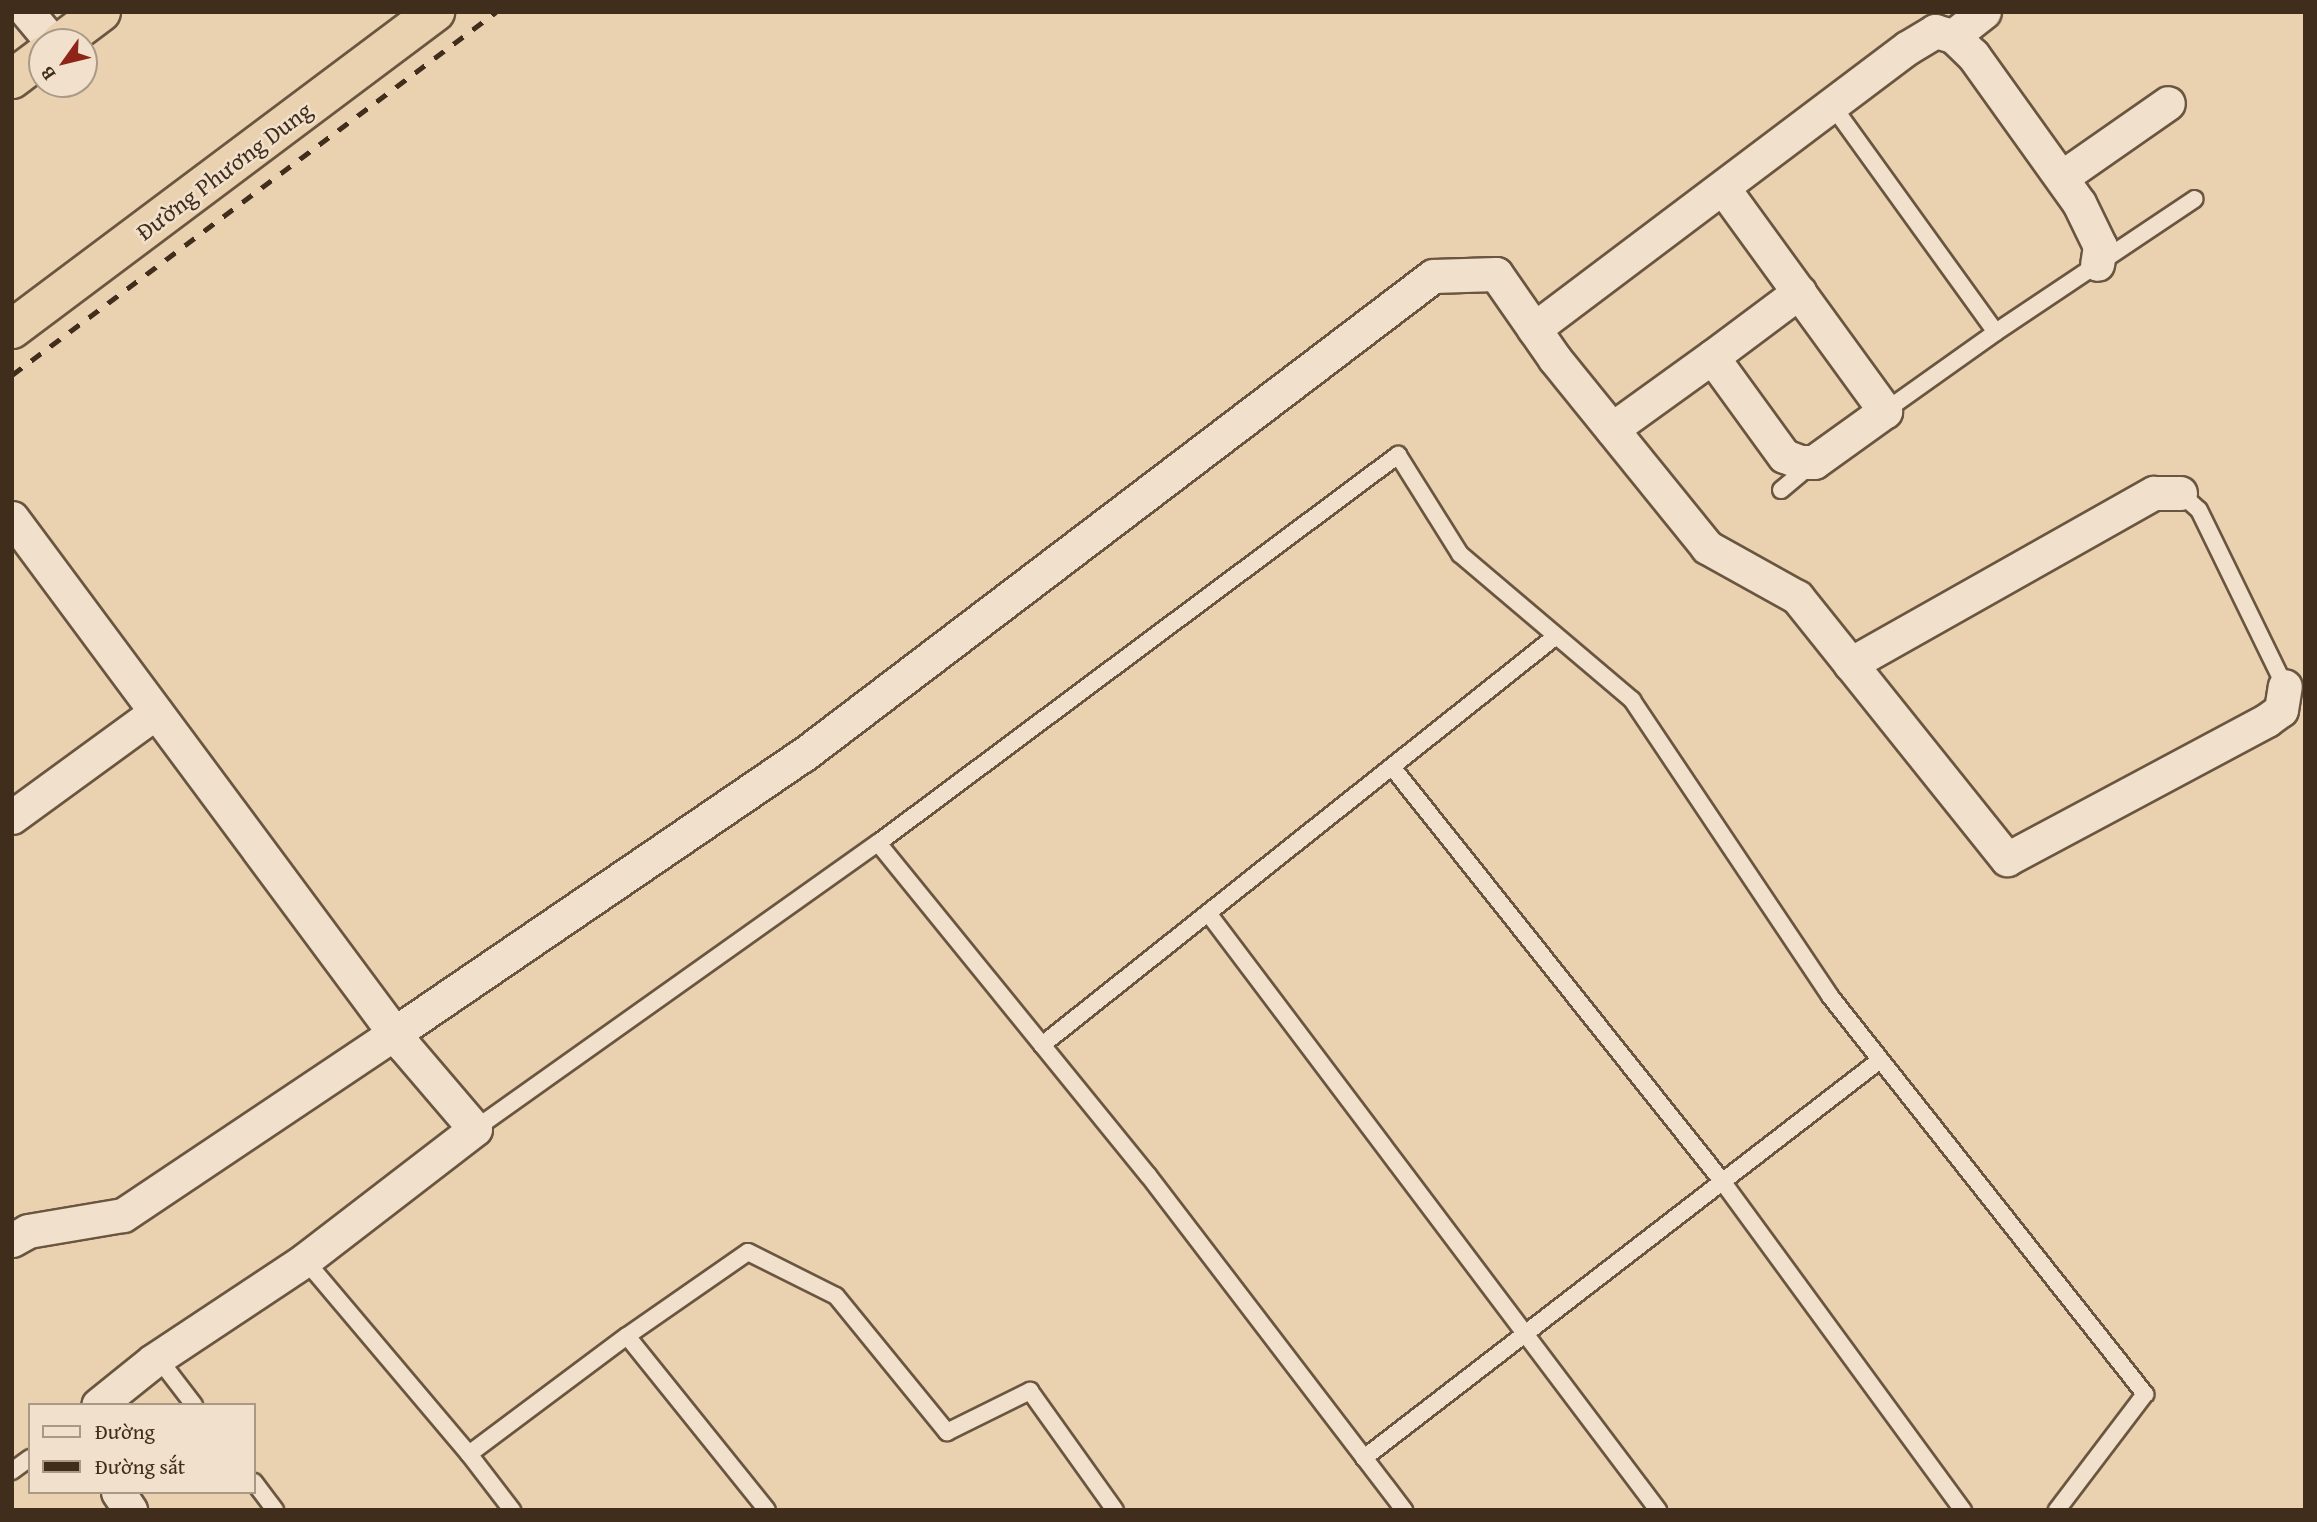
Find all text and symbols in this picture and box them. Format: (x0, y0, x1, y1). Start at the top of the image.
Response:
north arrow (28, 28, 98, 98)
text: B (32, 61, 62, 86)
street label: Đường Phương Dung (131, 96, 317, 246)
legend (28, 1403, 256, 1494)
text: Đường (95, 1416, 155, 1447)
text: Đường sắt (95, 1451, 185, 1482)

